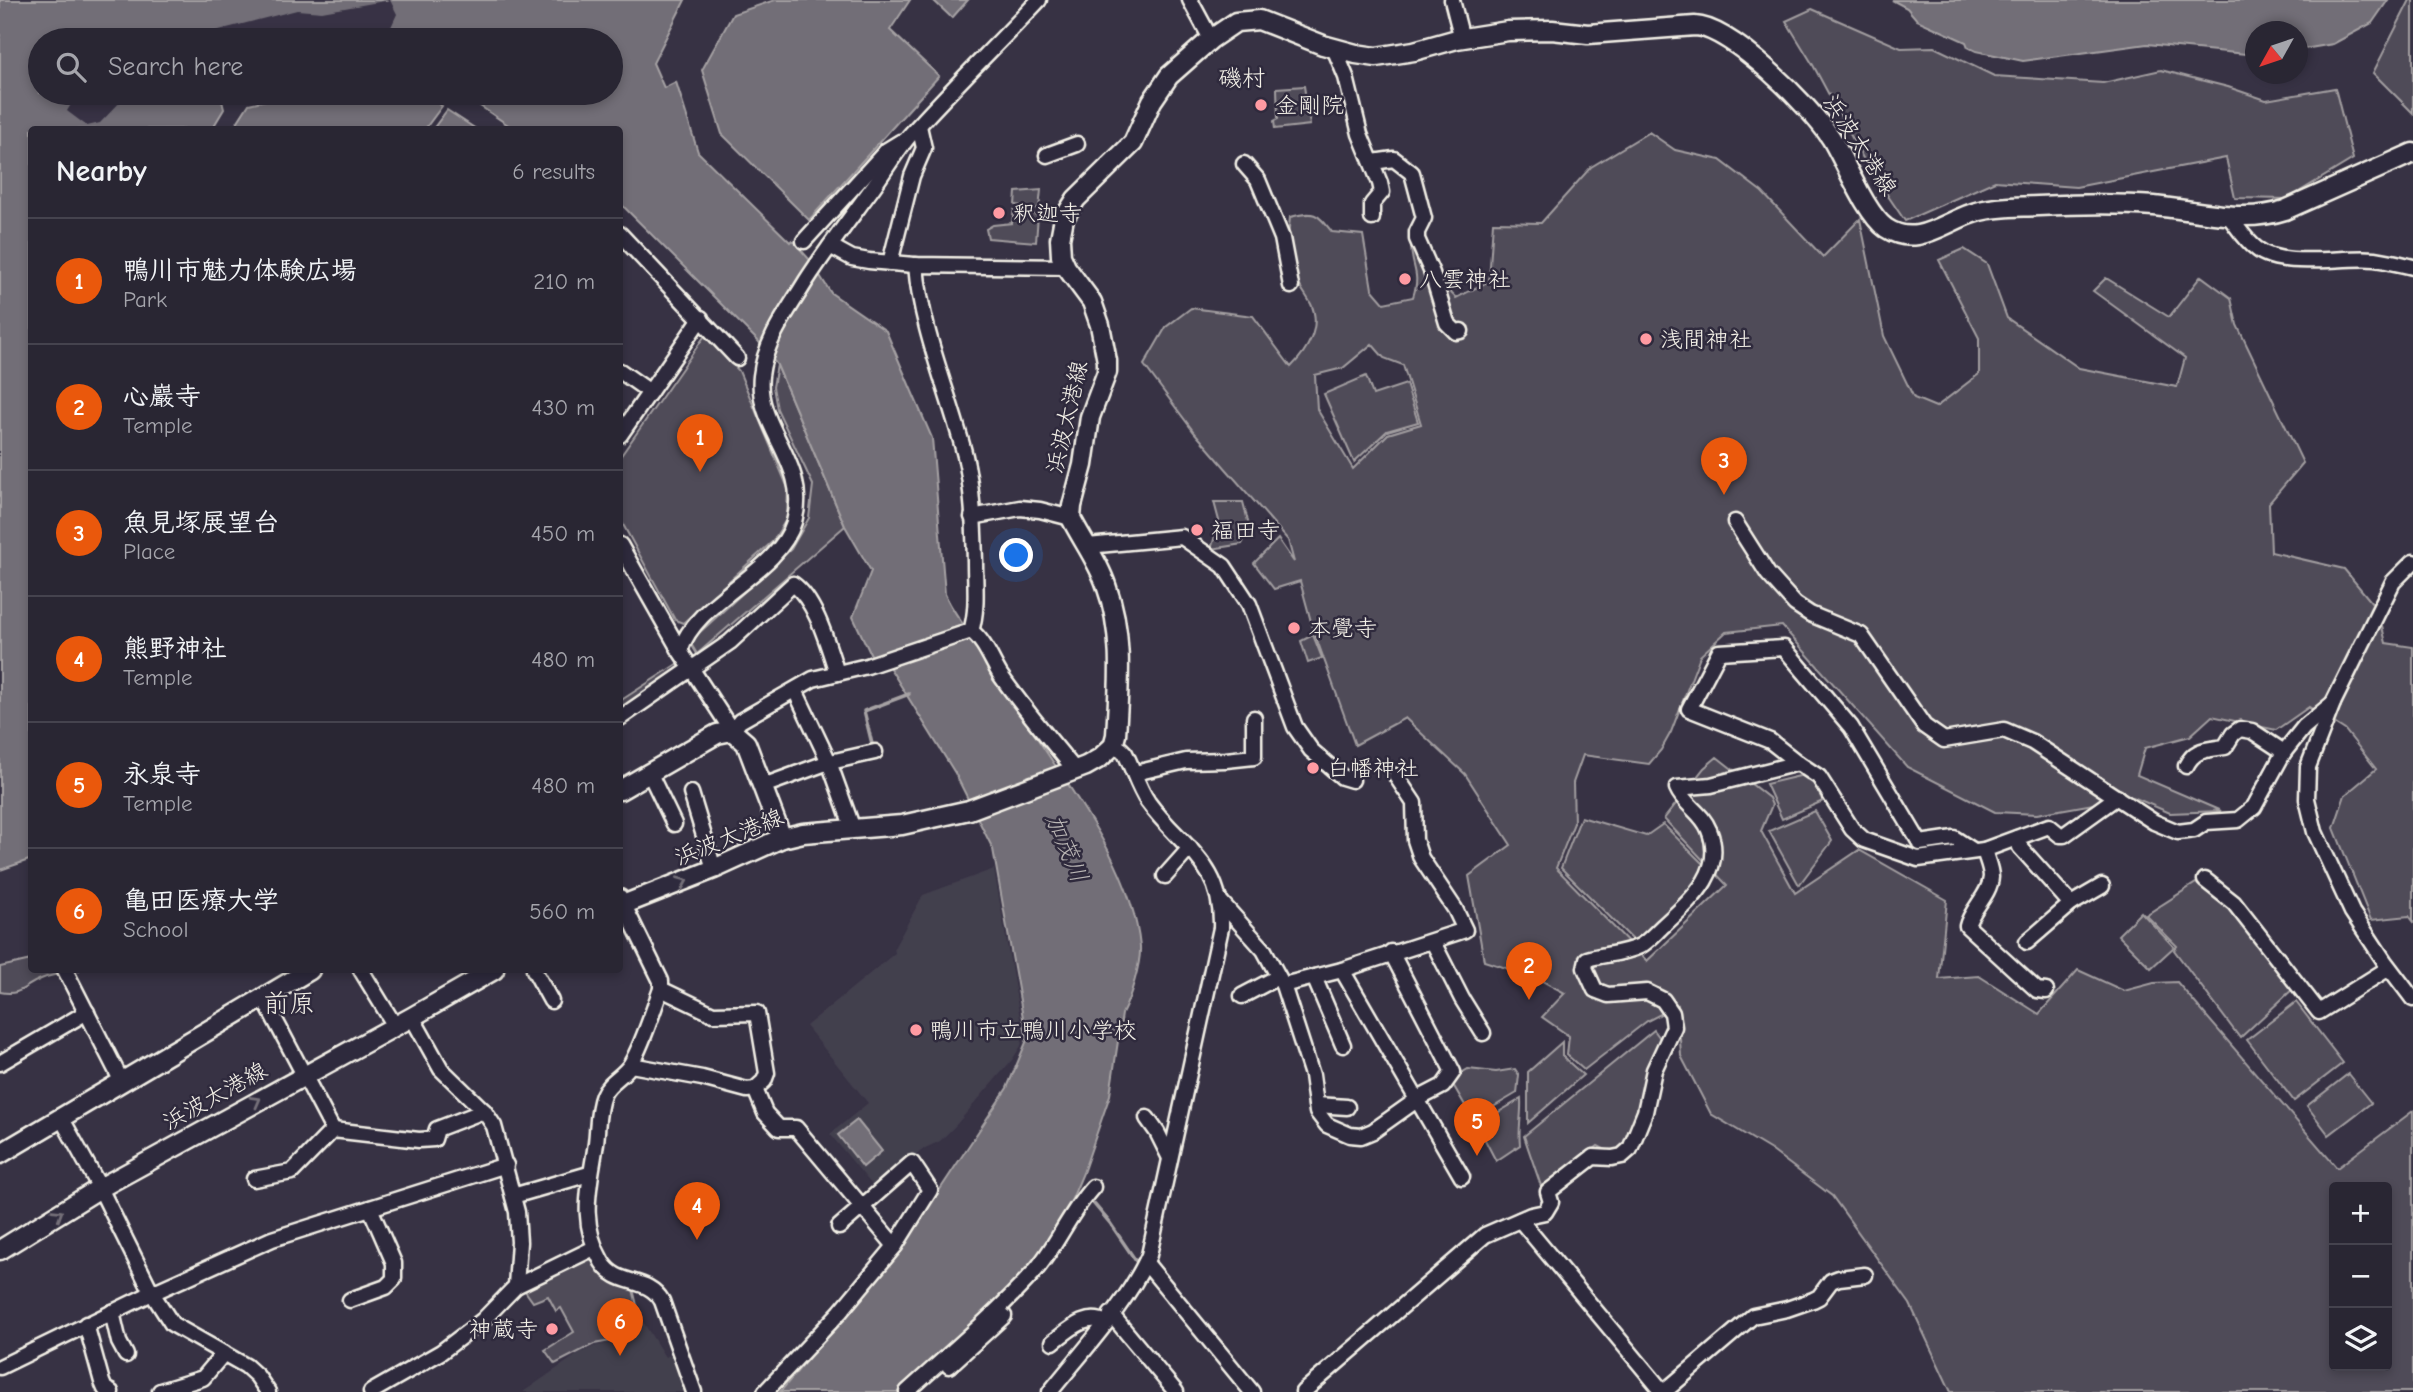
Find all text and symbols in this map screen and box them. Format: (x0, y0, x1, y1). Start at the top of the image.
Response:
north arrow (2245, 21, 2308, 84)
search box (28, 28, 623, 105)
icon: search (52, 48, 90, 86)
text: Search here (108, 52, 243, 82)
district label: 磯村 (1218, 64, 1266, 92)
street label: 浜波太港線 (1817, 89, 1903, 201)
place label: 金剛院 (1275, 92, 1344, 119)
marker: 金剛院 (1253, 97, 1269, 113)
text: Nearby (56, 154, 147, 189)
text: 6 results (512, 158, 595, 185)
place label: 釈迦寺 (1013, 200, 1082, 227)
marker: 釈迦寺 (991, 205, 1007, 221)
text: 鴨川市魅力体験広場 (123, 256, 357, 286)
place label: 八雲神社 (1419, 266, 1511, 293)
text: 1 (74, 268, 84, 295)
text: 210 m (533, 268, 595, 295)
marker: 八雲神社 (1397, 271, 1413, 287)
text: Park (123, 286, 167, 313)
place label: 浅間神社 (1660, 326, 1752, 353)
marker: 浅間神社 (1638, 331, 1654, 347)
street label: 浜波太港線 (1041, 358, 1093, 476)
text: 心巖寺 (123, 382, 201, 412)
text: 2 (73, 394, 85, 421)
text: 430 m (532, 394, 595, 421)
text: Temple (123, 412, 192, 439)
pin: 1 (677, 414, 723, 472)
pin: 3 (1701, 437, 1747, 495)
text: 魚見塚展望台 (123, 508, 279, 538)
place label: 福田寺 (1211, 517, 1280, 544)
text: 3 (73, 520, 85, 547)
text: 450 m (531, 520, 595, 547)
marker: 福田寺 (1189, 522, 1205, 538)
text: Place (123, 538, 175, 565)
your location (999, 538, 1033, 572)
place label: 本覺寺 (1308, 615, 1377, 642)
marker: 本覺寺 (1286, 620, 1302, 636)
text: 熊野神社 (123, 634, 227, 664)
text: 4 (74, 646, 84, 673)
text: 480 m (531, 646, 595, 673)
text: Temple (123, 664, 192, 691)
place label: 白幡神社 (1327, 755, 1419, 782)
text: 永泉寺 (123, 760, 201, 790)
marker: 白幡神社 (1305, 760, 1321, 776)
text: 5 (73, 772, 85, 799)
text: 480 m (531, 772, 595, 799)
text: Temple (123, 790, 192, 817)
street label: 浜波太港線 (671, 803, 787, 871)
water label: 加茂川 (1040, 809, 1094, 887)
one-way arrow (676, 876, 688, 890)
text: 亀田医療大学 (123, 886, 279, 916)
text: 6 (73, 898, 85, 925)
text: 560 m (529, 898, 595, 925)
text: School (123, 916, 188, 943)
pin: 2 (1506, 942, 1552, 1000)
district label: 前原 (263, 989, 315, 1019)
place label: 鴨川市立鴨川小学校 (930, 1017, 1137, 1044)
marker: 鴨川市立鴨川小学校 (908, 1022, 924, 1038)
street label: 浜波太港線 (158, 1056, 272, 1136)
one-way arrow (248, 1096, 261, 1109)
pin: 5 (1454, 1098, 1500, 1156)
pin: 4 (674, 1182, 720, 1240)
map controls (2329, 1182, 2392, 1371)
button: + (2329, 1182, 2392, 1245)
one-way arrow (50, 1209, 63, 1222)
button: − (2329, 1245, 2392, 1308)
pin: 6 (597, 1298, 643, 1356)
button: layers (2329, 1308, 2392, 1371)
place label: 神蔵寺 (469, 1316, 538, 1343)
marker: 神蔵寺 (544, 1321, 560, 1337)

